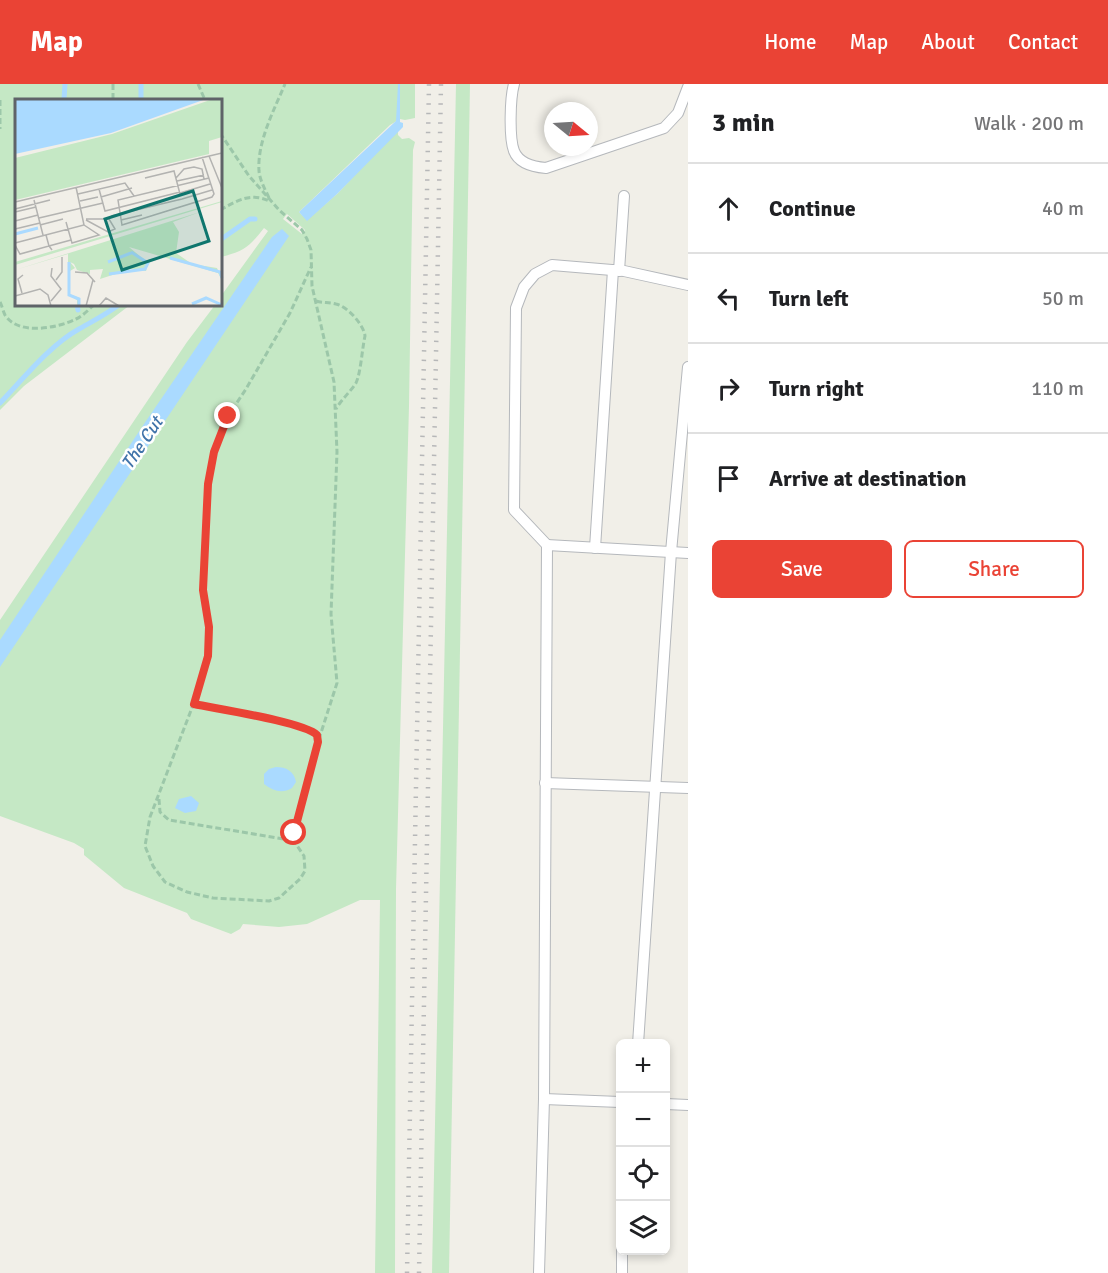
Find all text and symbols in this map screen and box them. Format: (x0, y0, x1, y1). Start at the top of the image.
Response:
text: Map (30, 25, 83, 59)
text: Home (764, 29, 817, 55)
text: Map (850, 29, 888, 55)
text: About (921, 29, 975, 55)
text: Contact (1008, 29, 1078, 55)
inset map (15, 99, 222, 306)
north arrow (544, 102, 598, 156)
text: 3 min (712, 107, 775, 139)
text: Walk · 200 m (974, 111, 1084, 136)
icon: ahead (712, 192, 745, 225)
text: Continue (769, 195, 856, 222)
text: 40 m (1042, 196, 1084, 221)
icon: left (712, 282, 745, 315)
text: Turn left (769, 285, 849, 312)
text: 50 m (1042, 286, 1084, 311)
icon: right (712, 372, 745, 405)
text: Turn right (769, 375, 864, 402)
text: 110 m (1031, 376, 1084, 401)
route end (214, 402, 240, 428)
water label: The Cut (117, 410, 169, 473)
icon: arrive (712, 462, 745, 495)
text: Arrive at destination (769, 465, 966, 492)
button: Save (712, 540, 892, 598)
button: Share (904, 540, 1084, 598)
route start (280, 819, 306, 845)
map controls (616, 1039, 670, 1255)
button: + (616, 1039, 670, 1093)
button: − (616, 1093, 670, 1147)
button: locate (616, 1147, 670, 1201)
button: layers (616, 1201, 670, 1255)

